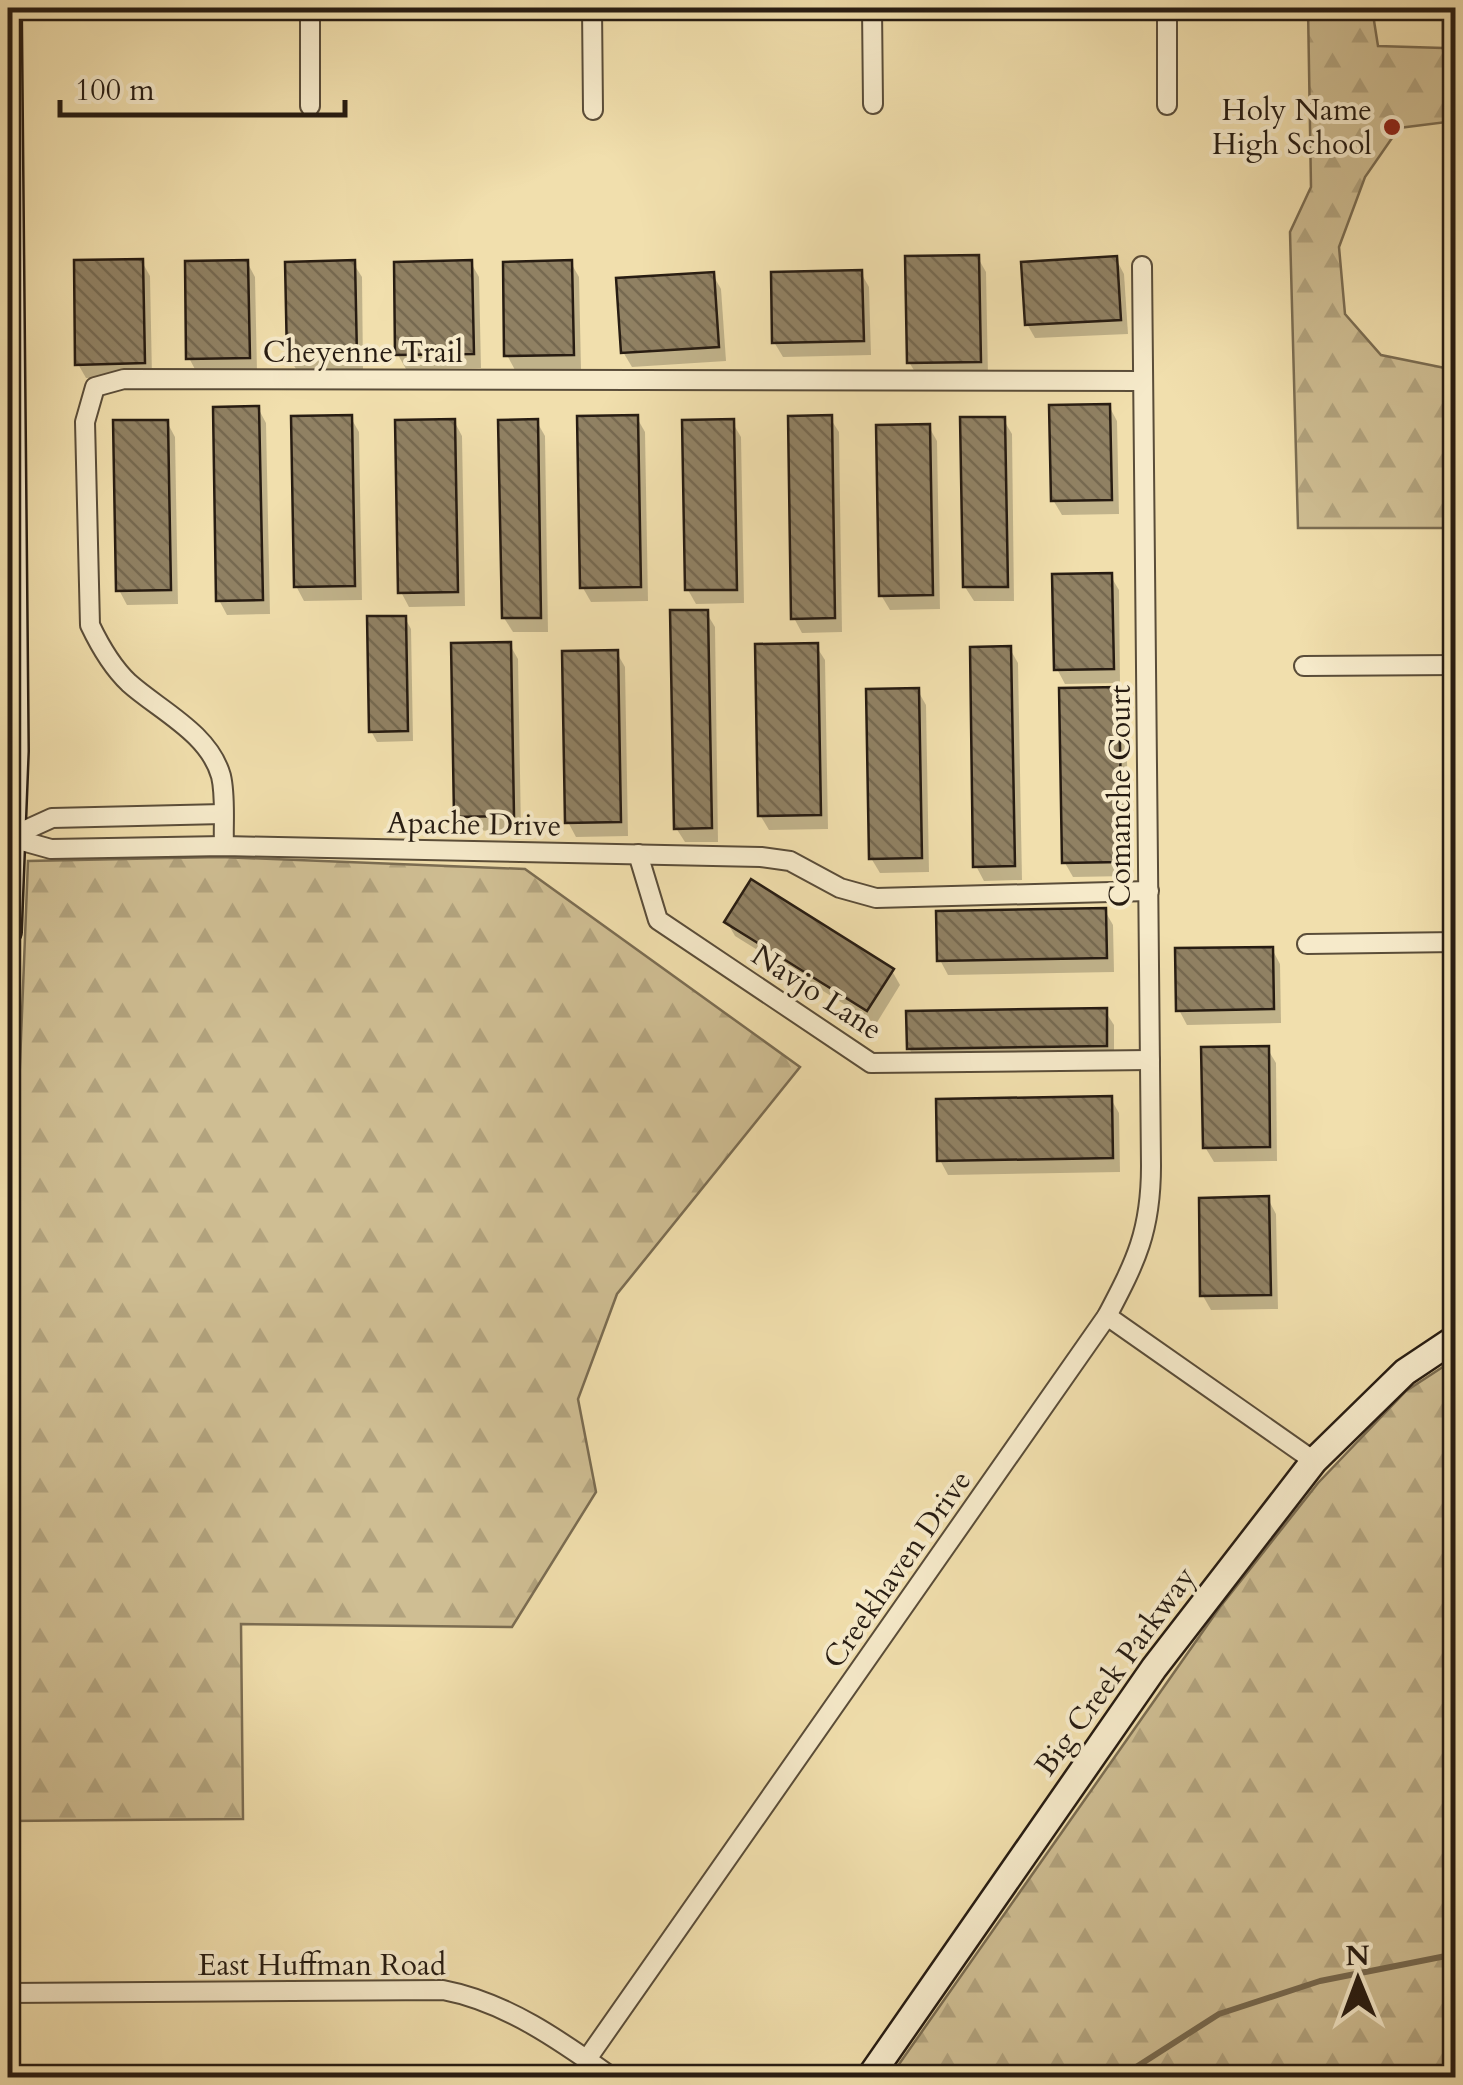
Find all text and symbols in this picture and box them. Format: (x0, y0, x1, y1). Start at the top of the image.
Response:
scale bar (60, 55, 345, 117)
text: 100 m (75, 70, 155, 111)
place label: Holy Name High School (1212, 90, 1372, 165)
marker: Holy Name High School (1381, 116, 1403, 138)
street label: Cheyenne Trail (263, 332, 463, 373)
street label: Comanche Court (1100, 684, 1141, 907)
street label: Apache Drive (386, 802, 562, 847)
street label: Navjo Lane (743, 935, 890, 1050)
street label: Creekhaven Drive (814, 1462, 981, 1677)
street label: Big Creek Parkway (1025, 1558, 1205, 1784)
north arrow (1308, 1930, 1408, 2030)
text: N (1345, 1937, 1370, 1975)
street label: East Huffman Road (198, 1945, 446, 1986)

